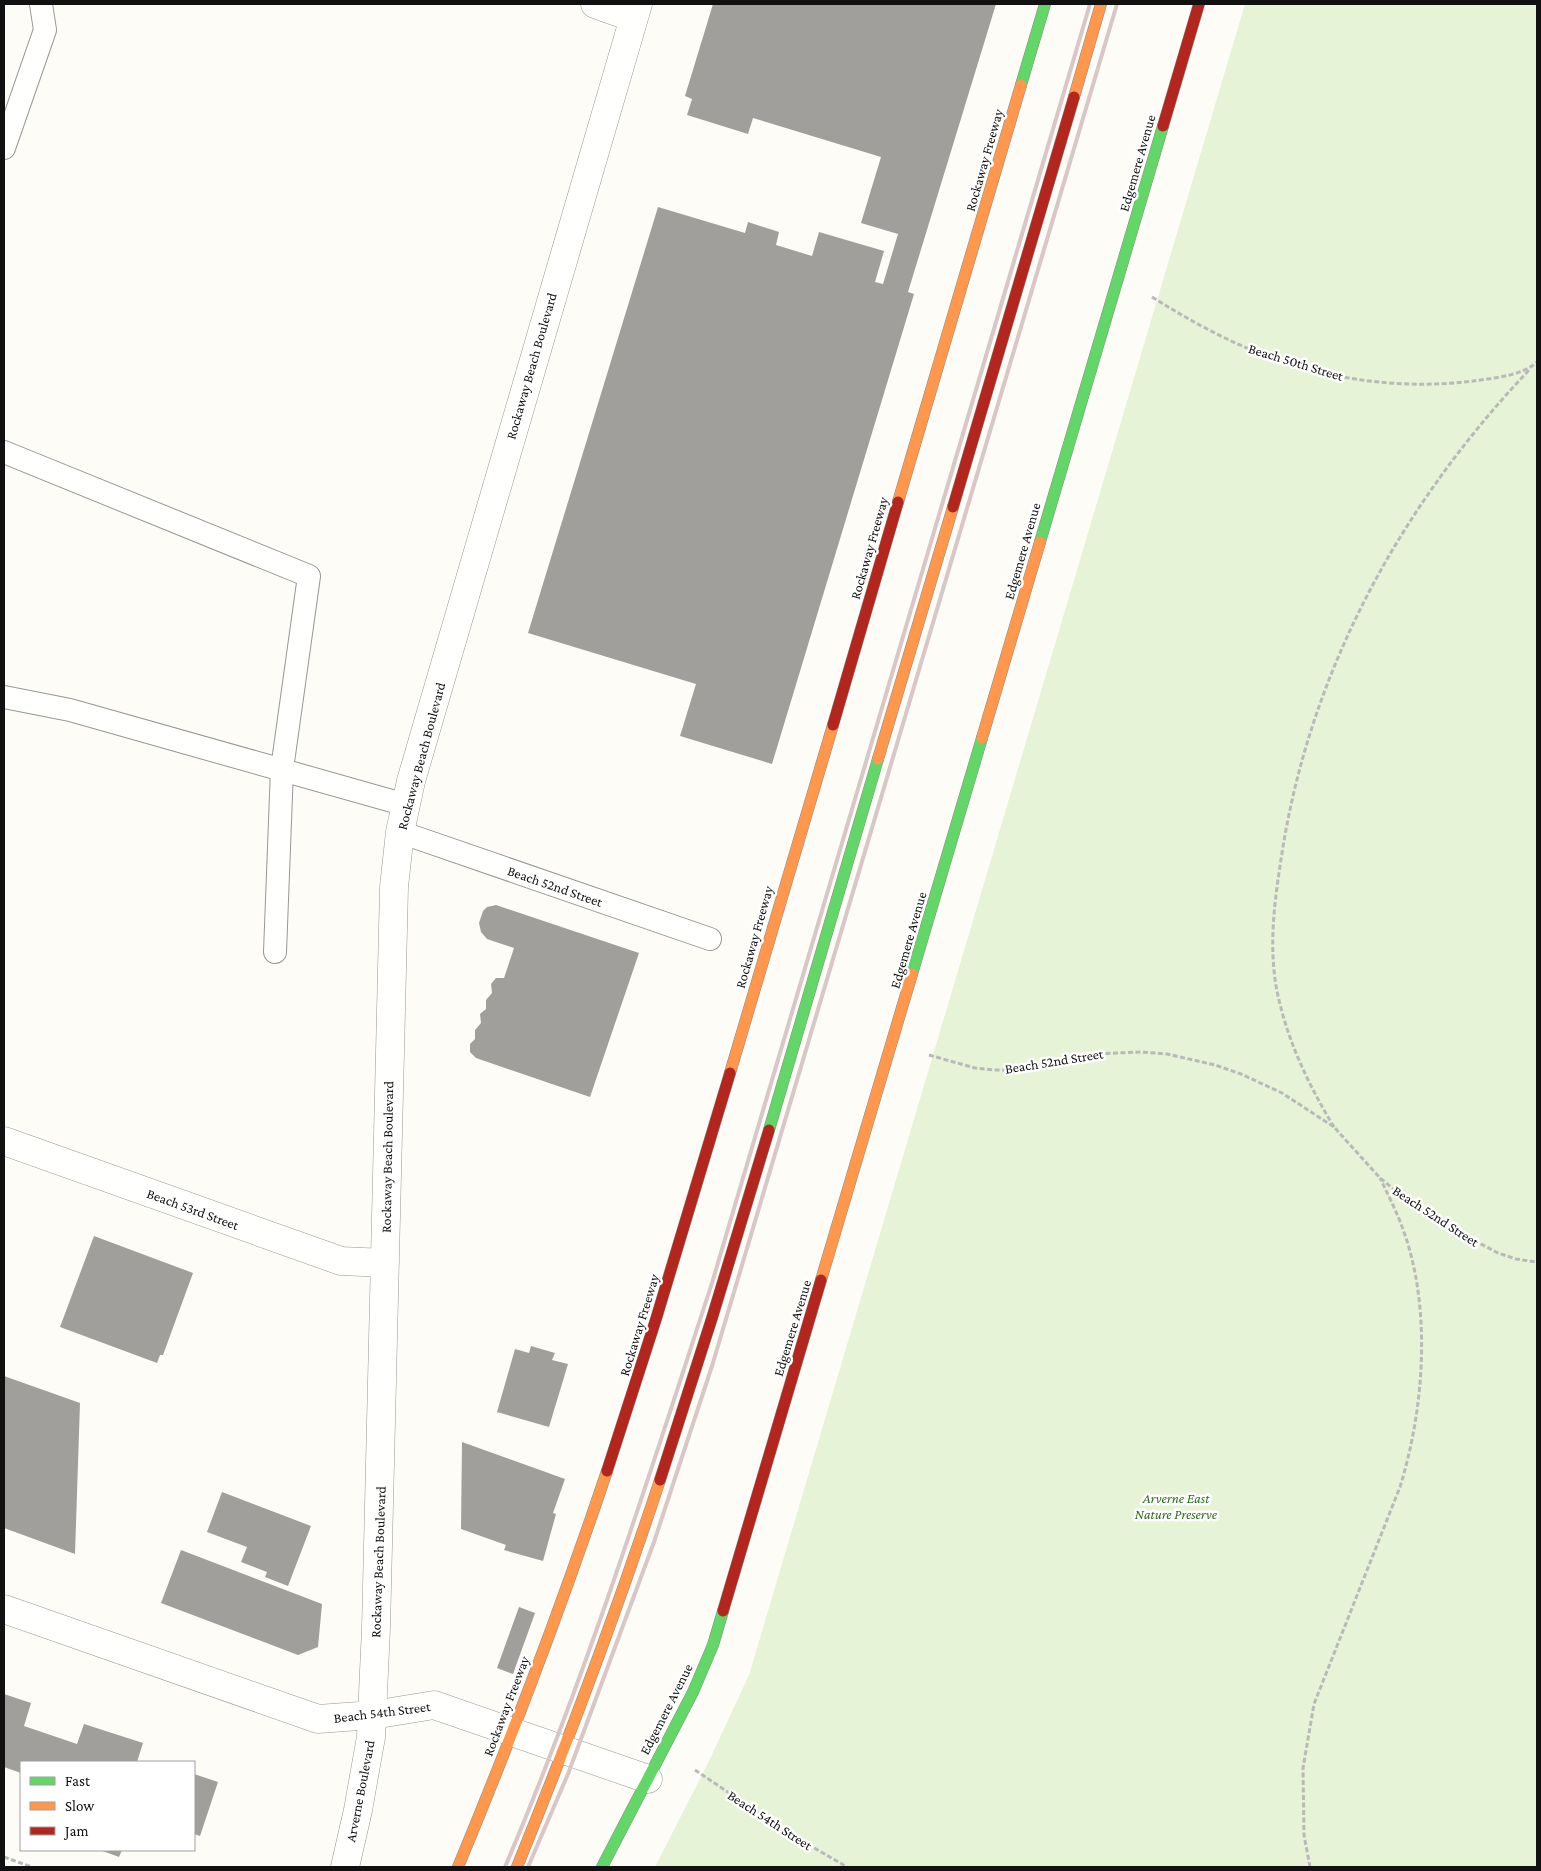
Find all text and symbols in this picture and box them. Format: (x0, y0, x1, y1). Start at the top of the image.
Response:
street label: Rockaway Freeway (962, 106, 1006, 213)
street label: Edgemere Avenue (1116, 113, 1158, 213)
street label: Rockaway Beach Boulevard (502, 290, 560, 441)
street label: Beach 50th Street (1247, 340, 1346, 384)
street label: Rockaway Freeway (847, 494, 891, 601)
street label: Edgemere Avenue (1001, 501, 1043, 601)
street label: Rockaway Beach Boulevard (394, 680, 449, 831)
street label: Beach 52nd Street (505, 862, 605, 910)
street label: Rockaway Freeway (732, 883, 776, 990)
street label: Edgemere Avenue (887, 890, 929, 990)
street label: Beach 52nd Street (1004, 1045, 1105, 1077)
street label: Rockaway Beach Boulevard (378, 1080, 396, 1233)
street label: Beach 52nd Street (1390, 1182, 1482, 1250)
street label: Beach 53rd Street (145, 1185, 242, 1233)
street label: Rockaway Freeway (616, 1272, 662, 1378)
street label: Edgemere Avenue (770, 1278, 814, 1378)
street label: Rockaway Beach Boulevard (367, 1485, 389, 1638)
park label: Arverne East Nature Preserve (1135, 1490, 1218, 1522)
street label: Rockaway Freeway (480, 1653, 533, 1758)
street label: Edgemere Avenue (636, 1661, 696, 1757)
street label: Beach 54th Street (333, 1698, 432, 1726)
street label: Arverne Boulevard (342, 1738, 378, 1843)
legend (20, 1761, 195, 1851)
text: Fast (65, 1773, 91, 1789)
street label: Beach 54th Street (725, 1787, 816, 1853)
text: Slow (65, 1798, 95, 1814)
text: Jam (63, 1823, 88, 1840)

